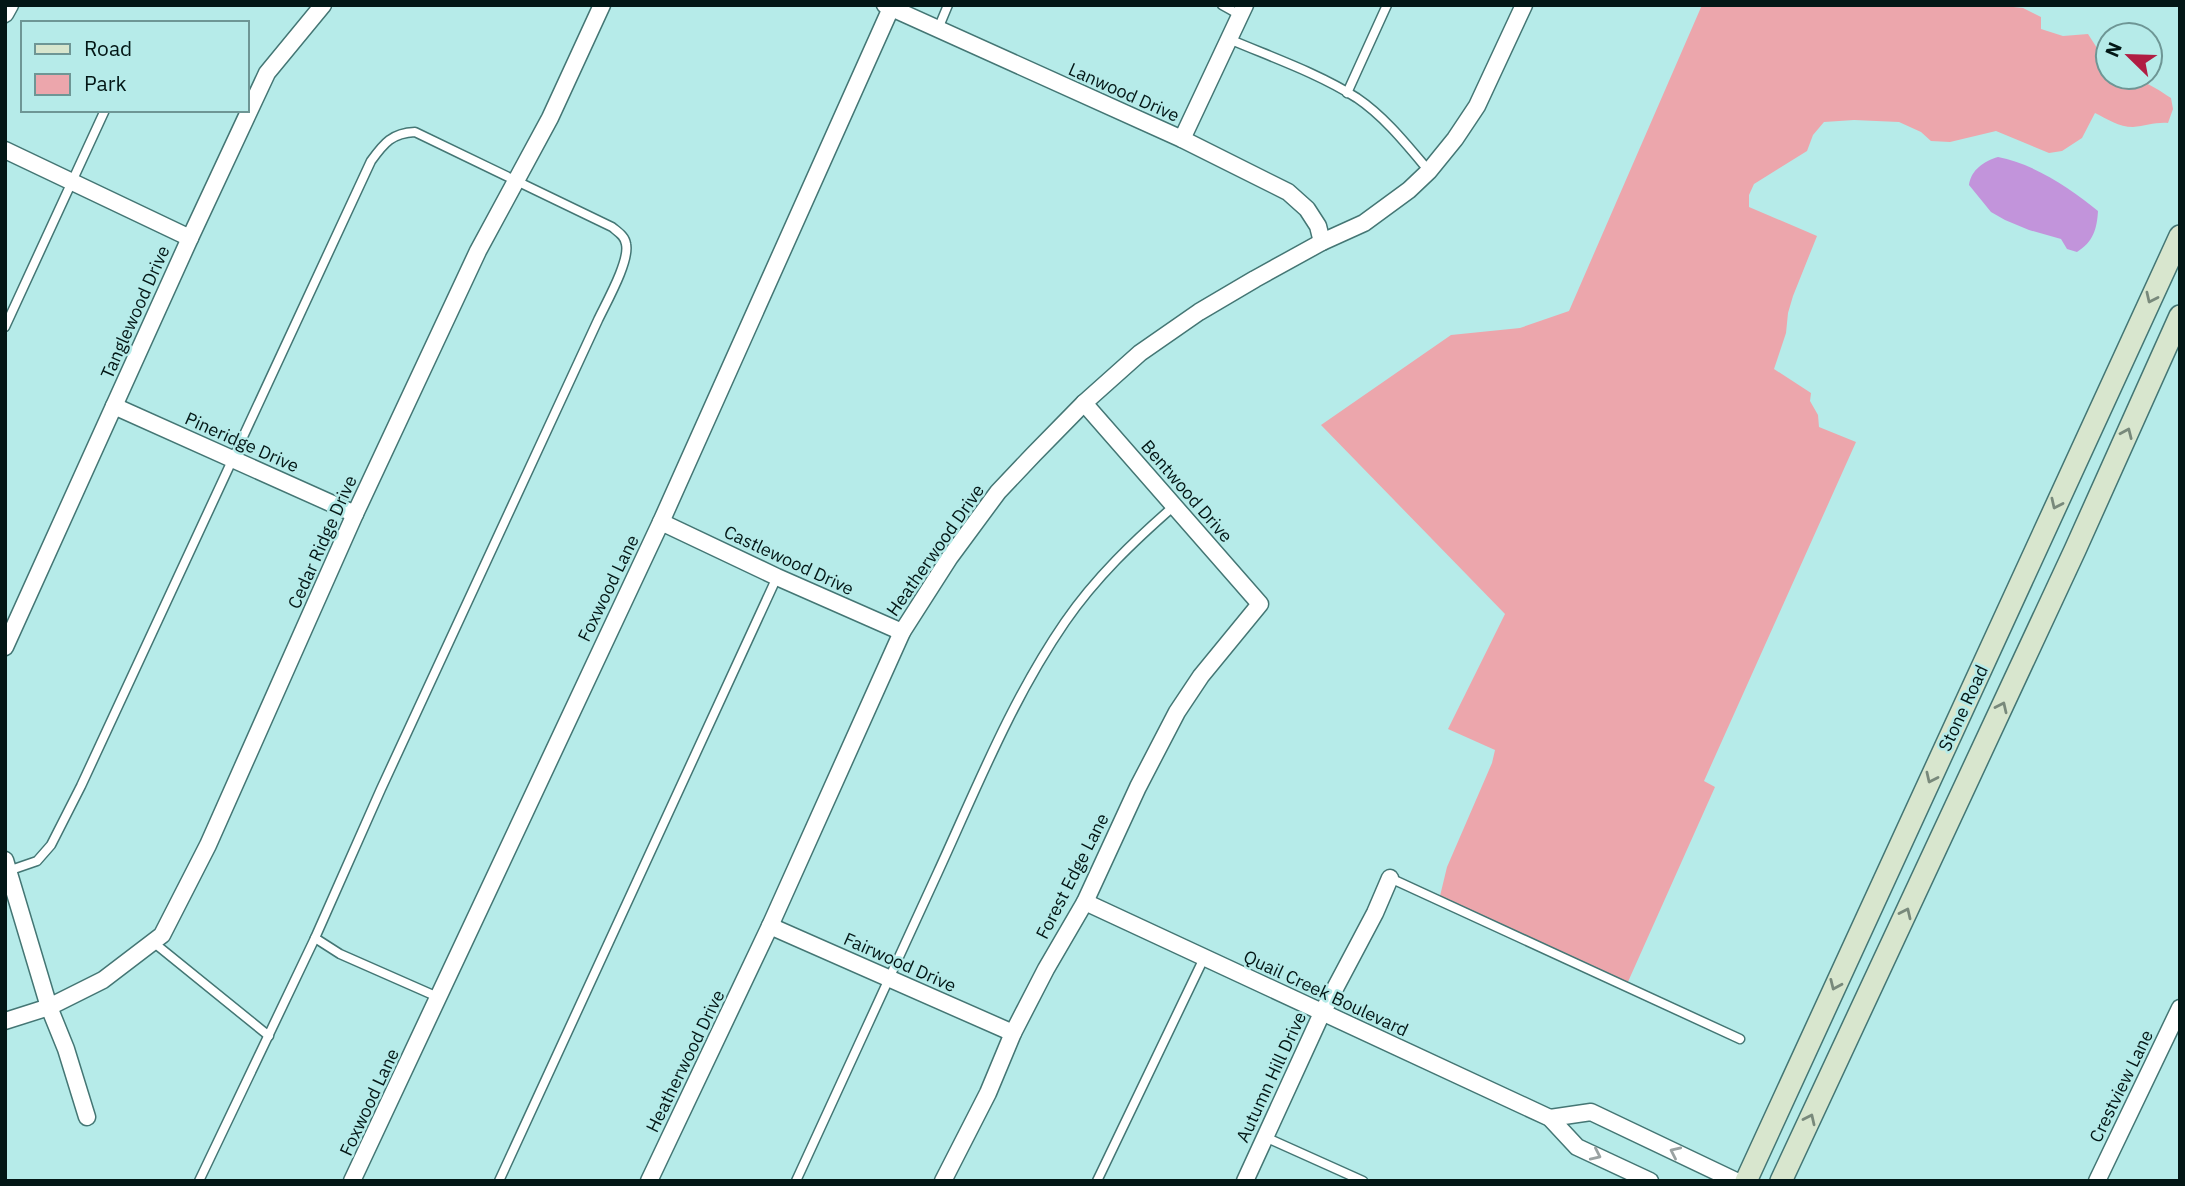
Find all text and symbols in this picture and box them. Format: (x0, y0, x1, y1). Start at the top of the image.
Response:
legend (21, 21, 248, 112)
north arrow (2094, 21, 2164, 91)
text: Road (84, 34, 132, 62)
text: N (2100, 38, 2127, 60)
street label: Lanwood Drive (1065, 57, 1183, 127)
text: Park (84, 69, 127, 97)
street label: Tanglewood Drive (95, 242, 175, 382)
one-way arrow (2145, 291, 2159, 303)
street label: Pineridge Drive (181, 407, 303, 477)
one-way arrow (2119, 428, 2133, 440)
street label: Bentwood Drive (1136, 435, 1238, 547)
street label: Cedar Ridge Drive (282, 472, 362, 612)
street label: Heatherwood Drive (881, 480, 989, 620)
one-way arrow (2050, 497, 2064, 510)
street label: Castlewood Drive (720, 520, 858, 600)
street label: Foxwood Lane (572, 531, 644, 645)
street label: Stone Road (1933, 661, 1993, 755)
one-way arrow (1994, 701, 2008, 714)
one-way arrow (1925, 771, 1939, 783)
street label: Forest Edge Lane (1030, 809, 1114, 943)
one-way arrow (1898, 908, 1912, 920)
street label: Fairwood Drive (840, 927, 960, 997)
street label: Quail Creek Boulevard (1240, 945, 1412, 1041)
one-way arrow (1830, 977, 1844, 990)
street label: Heatherwood Drive (641, 986, 730, 1136)
street label: Autumn Hill Drive (1231, 1008, 1311, 1146)
street label: Crestview Lane (2084, 1026, 2158, 1146)
street label: Foxwood Lane (334, 1045, 404, 1159)
one-way arrow (1802, 1114, 1816, 1126)
one-way arrow (1669, 1146, 1682, 1160)
one-way arrow (1589, 1147, 1601, 1161)

